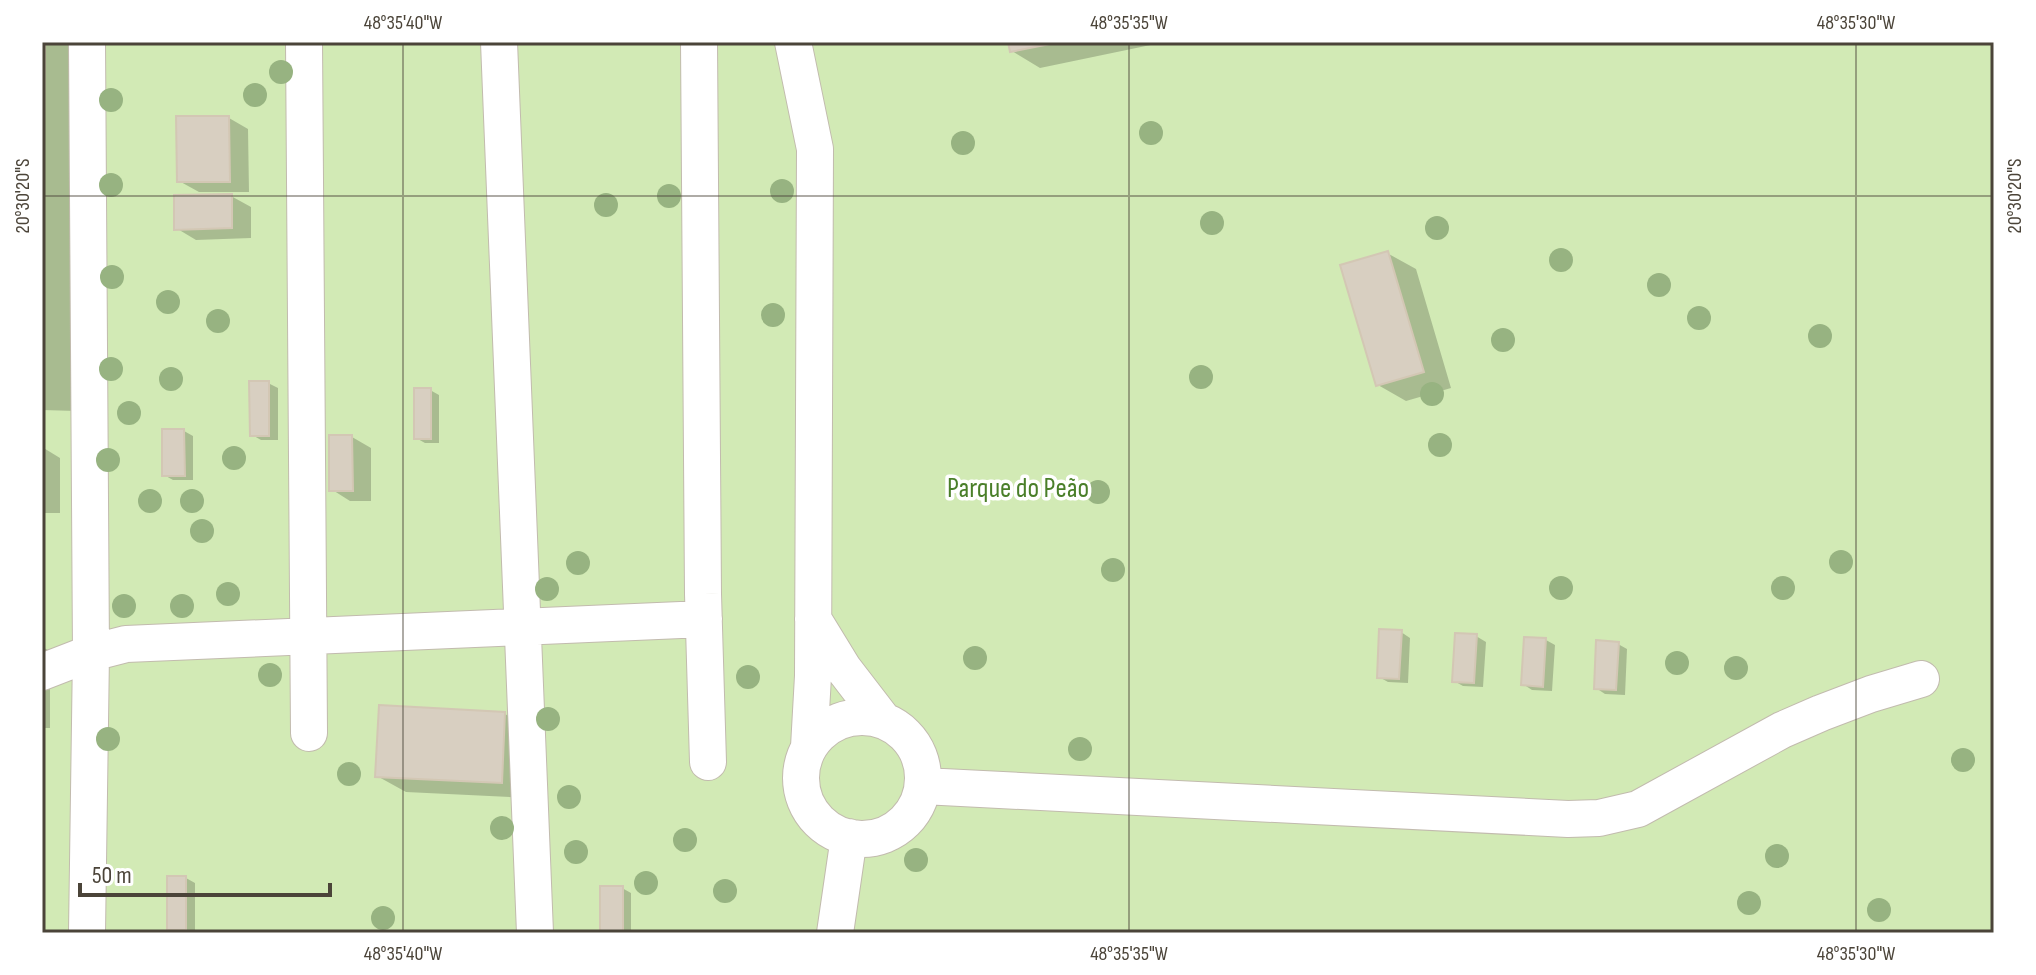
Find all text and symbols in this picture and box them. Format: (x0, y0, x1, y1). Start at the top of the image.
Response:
text: 48°35'40"W (364, 11, 442, 35)
text: 48°35'35"W (1090, 11, 1168, 35)
text: 48°35'30"W (1817, 11, 1895, 35)
text: 20°30'20"S (11, 158, 35, 234)
text: 20°30'20"S (2003, 158, 2027, 234)
park label: Parque do Peão (947, 472, 1089, 505)
scale bar (80, 847, 330, 897)
text: 50 m (92, 861, 132, 890)
text: 48°35'40"W (364, 942, 442, 966)
text: 48°35'35"W (1090, 942, 1168, 966)
text: 48°35'30"W (1817, 942, 1895, 966)

